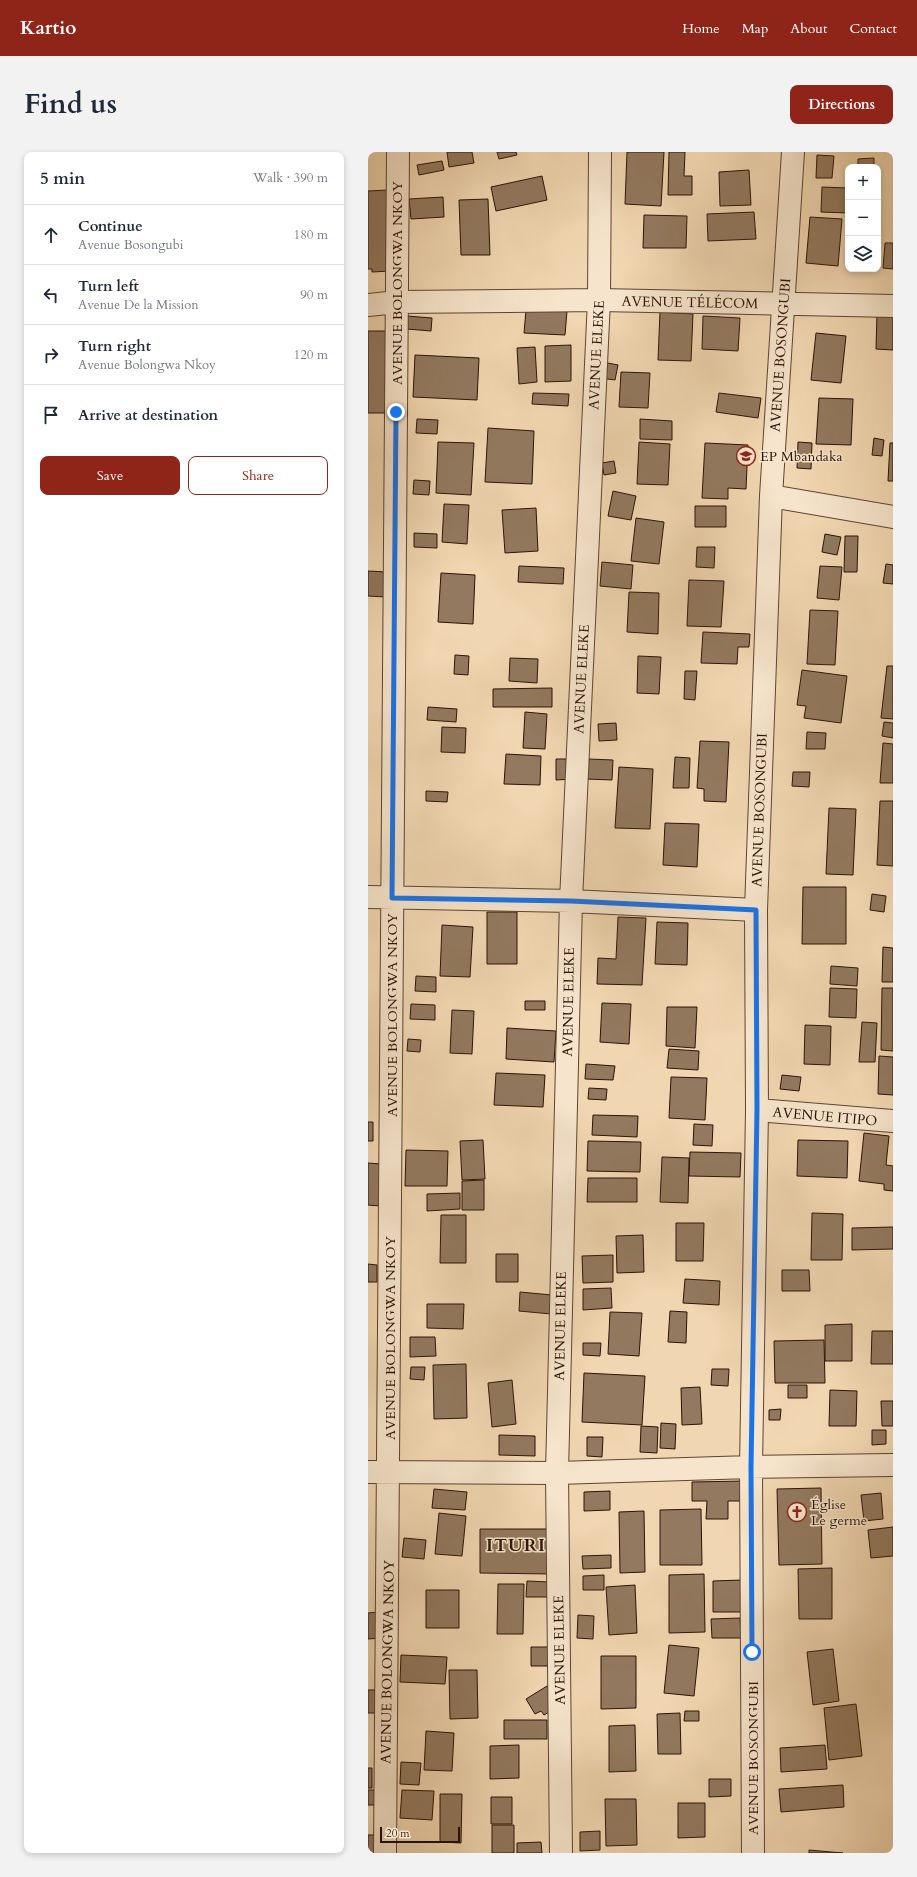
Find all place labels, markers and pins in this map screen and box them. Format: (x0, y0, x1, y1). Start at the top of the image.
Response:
school or university icon: EP Mbandaka (735, 445, 757, 467)
place label: EP Mbandaka (760, 447, 842, 466)
place label: Église Le germe (811, 1495, 867, 1530)
church icon: Église Le germe (786, 1501, 808, 1523)

